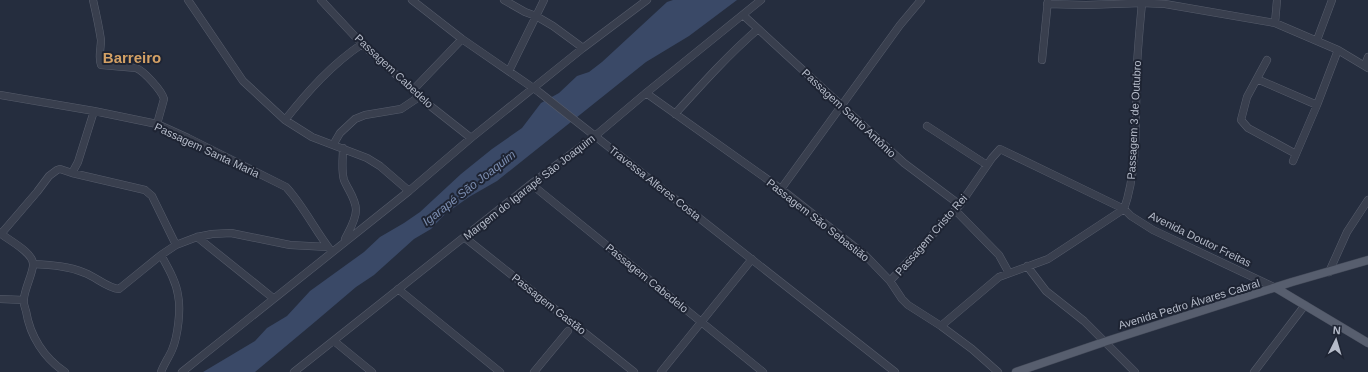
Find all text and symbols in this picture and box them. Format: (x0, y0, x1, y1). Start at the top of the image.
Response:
street label: Passagem Cabedelo (353, 32, 435, 110)
district label: Barreiro (103, 49, 161, 66)
street label: Passagem 3 de Outubro (1125, 60, 1143, 180)
street label: Passagem Santo Antônio (800, 66, 898, 160)
street label: Passagem Santa Maria (153, 120, 262, 180)
street label: Margem do Igarapé São Joaquim (461, 132, 597, 242)
street label: Travessa Alferes Costa (607, 143, 704, 223)
water label: Igarapé São Joaquim (420, 147, 518, 229)
street label: Passagem São Sebastião (764, 176, 872, 264)
street label: Passagem Cristo Rei (893, 192, 969, 278)
street label: Avenida Doutor Freitas (1147, 209, 1254, 269)
street label: Passagem Cabedelo (604, 241, 690, 315)
street label: Passagem Gastão (510, 271, 588, 337)
street label: Avenida Pedro Álvares Cabral (1117, 277, 1261, 331)
north arrow (1316, 320, 1356, 360)
text: N (1332, 324, 1341, 336)

